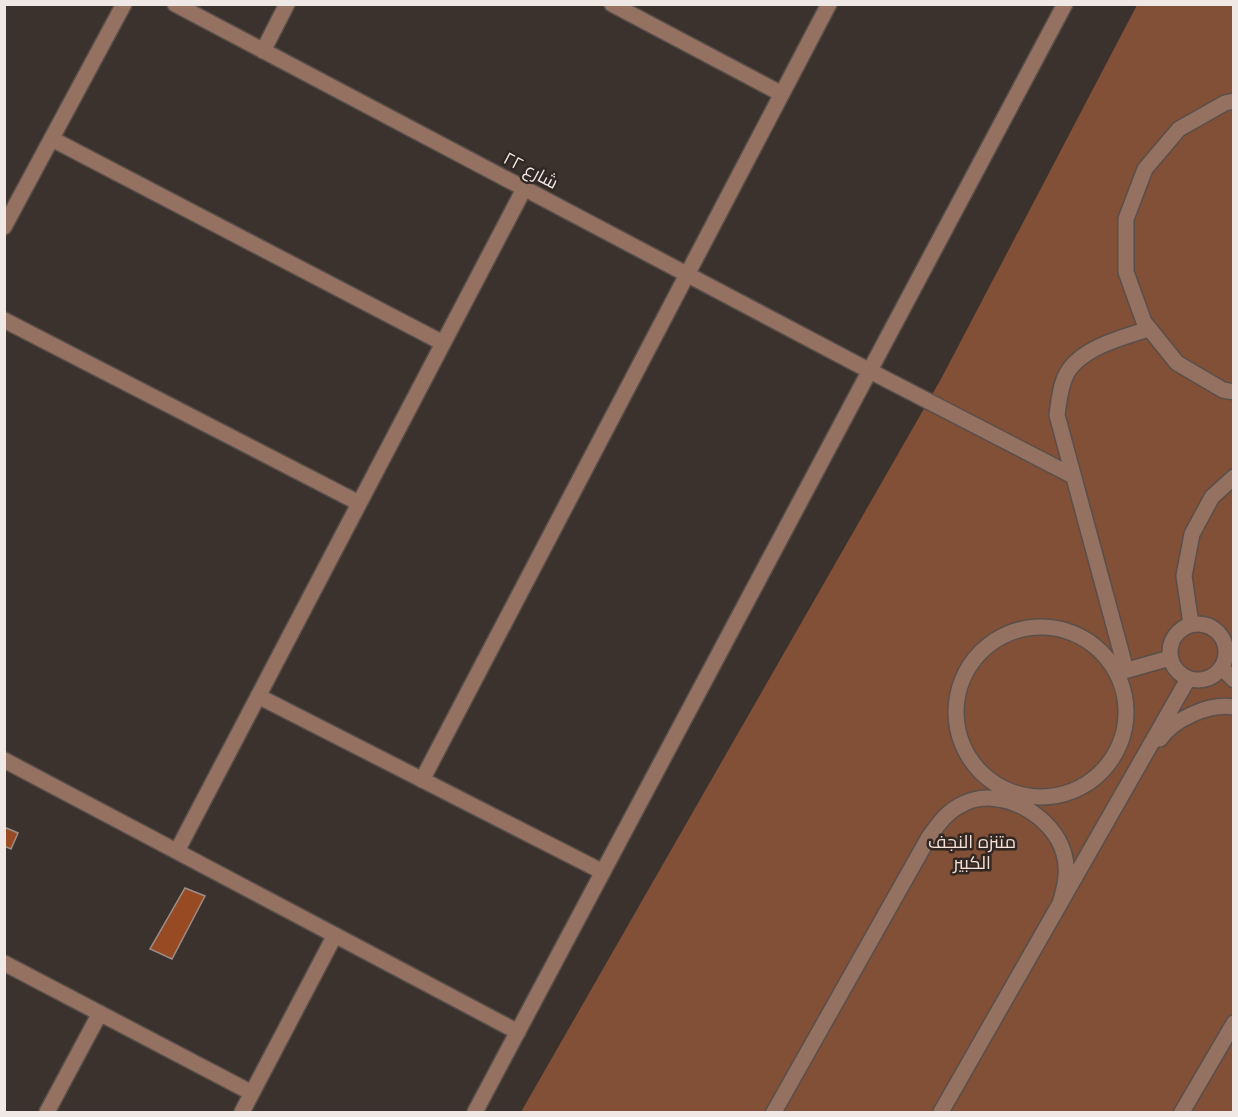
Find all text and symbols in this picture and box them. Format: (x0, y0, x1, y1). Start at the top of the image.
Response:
street label: شارع ٢٢ (499, 146, 562, 195)
park label: متنزه النجف الكبير (928, 830, 1016, 874)

